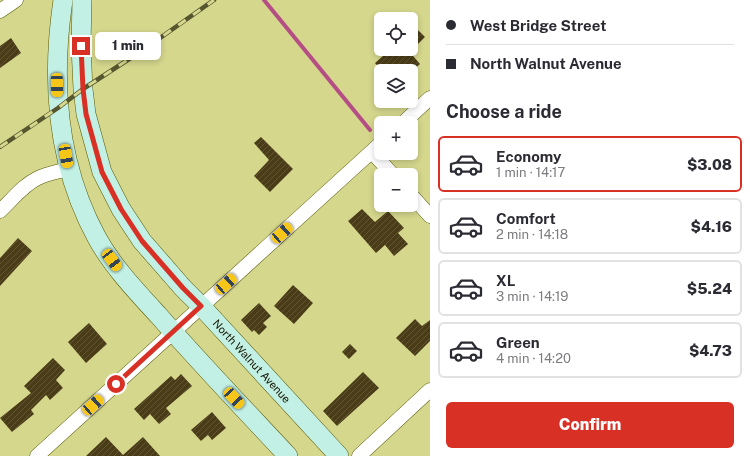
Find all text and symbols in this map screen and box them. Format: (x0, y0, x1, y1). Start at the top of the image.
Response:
map controls (374, 12, 418, 212)
button: locate (374, 12, 418, 56)
text: West Bridge Street (470, 17, 606, 34)
callout: 1 min (95, 32, 161, 60)
route end (72, 37, 90, 55)
text: 1 min (112, 38, 144, 53)
text: North Walnut Avenue (470, 55, 622, 72)
button: layers (374, 64, 418, 108)
car (51, 73, 63, 97)
text: Choose a ride (446, 101, 562, 122)
button: + (374, 116, 418, 160)
car (58, 143, 74, 169)
icon: car (448, 146, 484, 182)
text: Economy (496, 148, 561, 165)
text: $3.08 (687, 156, 732, 173)
text: 1 min · 14:17 (496, 165, 565, 180)
button: − (374, 168, 418, 212)
icon: car (448, 208, 484, 244)
text: Comfort (496, 210, 556, 227)
text: $4.16 (691, 218, 732, 235)
car (269, 221, 295, 245)
text: 2 min · 14:18 (496, 227, 568, 242)
car (100, 247, 124, 273)
icon: car (448, 270, 484, 306)
car (213, 272, 239, 296)
text: XL (496, 272, 515, 289)
text: $5.24 (687, 280, 732, 297)
text: 3 min · 14:19 (496, 289, 568, 304)
street label: North Walnut Avenue (211, 317, 293, 405)
icon: car (448, 332, 484, 368)
text: Green (496, 334, 540, 351)
text: $4.73 (689, 342, 732, 359)
text: 4 min · 14:20 (496, 351, 571, 366)
route start (107, 375, 125, 393)
car (221, 385, 247, 411)
car (80, 393, 106, 417)
button: Confirm (446, 402, 734, 448)

